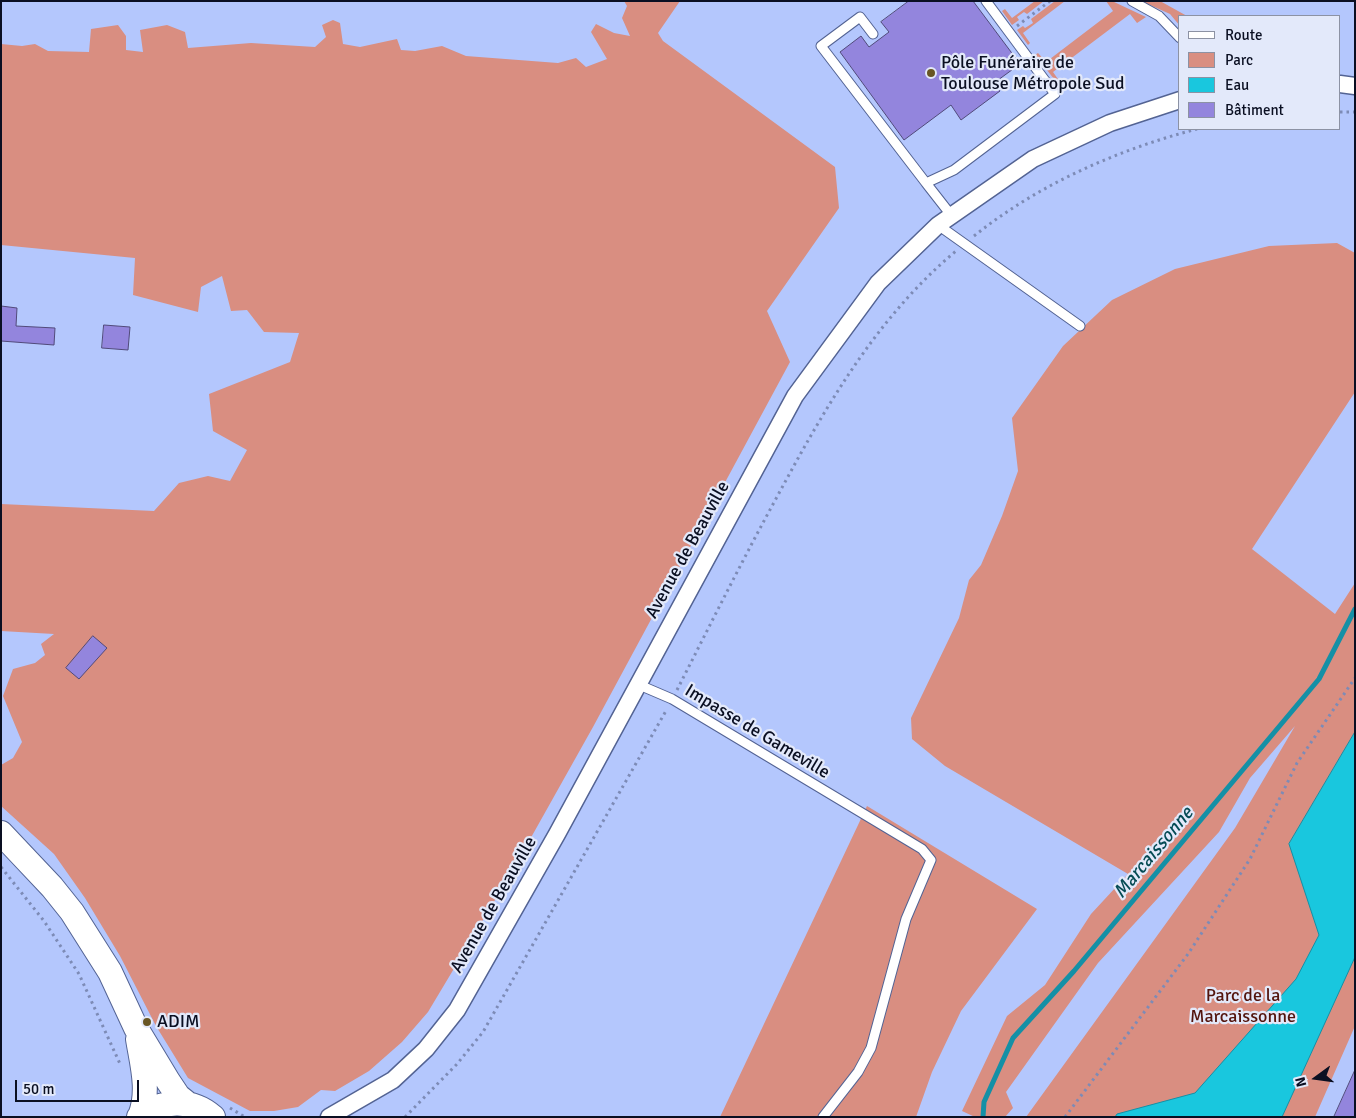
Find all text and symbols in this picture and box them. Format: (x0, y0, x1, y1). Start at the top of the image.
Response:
legend (1178, 15, 1341, 130)
text: Route (1225, 26, 1262, 44)
text: Parc (1225, 51, 1253, 69)
place label: Pôle Funéraire de Toulouse Métropole Sud (941, 52, 1125, 94)
marker: Pôle Funéraire de Toulouse Métropole Sud (925, 67, 937, 79)
text: Eau (1225, 76, 1249, 94)
text: Bâtiment (1225, 101, 1284, 119)
street label: Avenue de Beauville (641, 478, 735, 622)
street label: Impasse de Gameville (681, 680, 833, 784)
water label: Marcaissonne (1109, 803, 1199, 903)
street label: Avenue de Beauville (446, 833, 542, 977)
park label: Parc de la Marcaissonne (1190, 985, 1296, 1028)
place label: ADIM (157, 1011, 199, 1033)
marker: ADIM (141, 1016, 153, 1028)
north arrow (1291, 1053, 1341, 1103)
scale bar (18, 1070, 141, 1102)
text: N (1292, 1075, 1310, 1089)
text: 50 m (23, 1080, 54, 1098)

